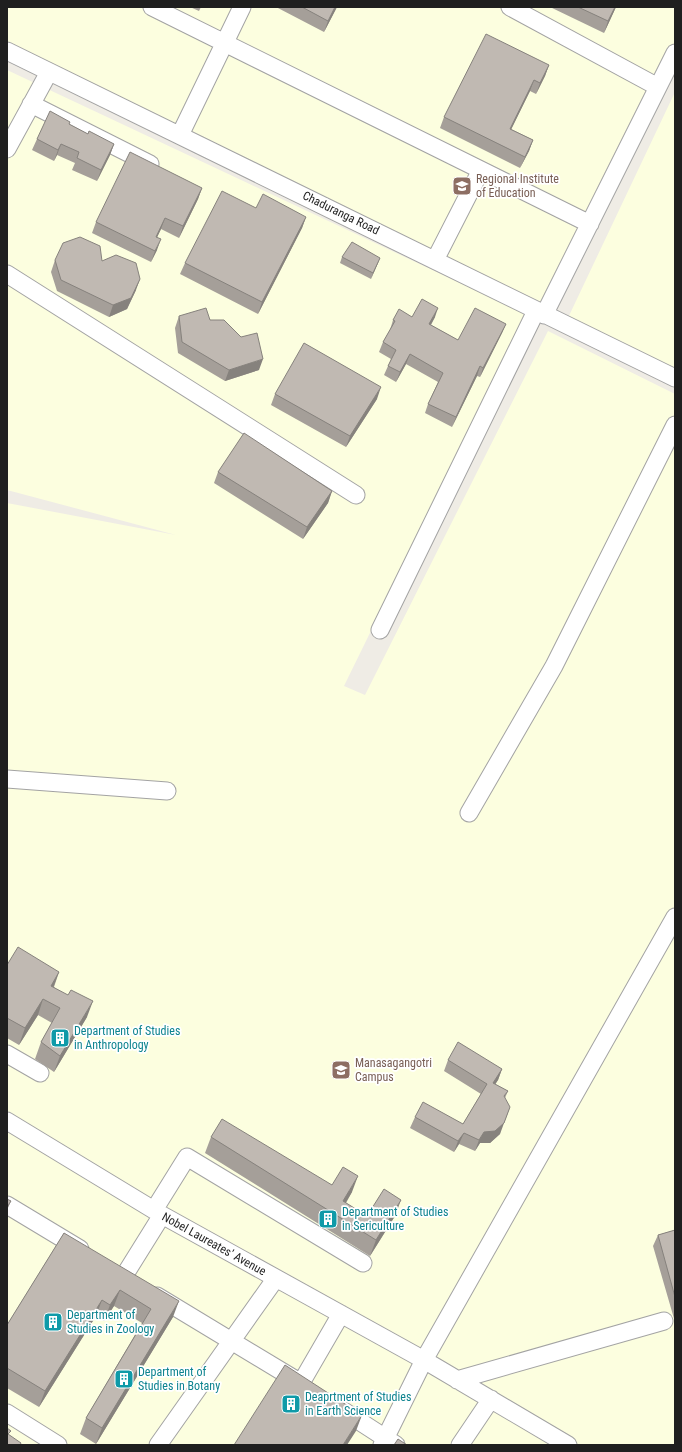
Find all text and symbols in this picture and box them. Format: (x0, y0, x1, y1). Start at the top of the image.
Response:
place label: Regional Institute of Education (476, 172, 559, 200)
school or university icon: Regional Institute of Education (451, 175, 473, 197)
street label: Chaduranga Road (300, 188, 382, 238)
place label: Department of Studies in Anthropology (74, 1024, 180, 1052)
building icon: Department of Studies in Anthropology (49, 1027, 71, 1049)
place label: Manasagangotri Campus (355, 1056, 432, 1084)
school or university icon: Manasagangotri Campus (330, 1059, 352, 1081)
place label: Department of Studies in Sericulture (342, 1205, 448, 1233)
building icon: Department of Studies in Sericulture (317, 1208, 339, 1230)
street label: Nobel Laureates' Avenue (160, 1210, 269, 1279)
place label: Department of Studies in Zoology (67, 1308, 154, 1336)
building icon: Department of Studies in Zoology (42, 1311, 64, 1333)
place label: Department of Studies in Botany (138, 1365, 220, 1393)
building icon: Department of Studies in Botany (113, 1368, 135, 1390)
place label: Deaprtment of Studies in Earth Science (305, 1390, 411, 1418)
building icon: Deaprtment of Studies in Earth Science (280, 1393, 302, 1415)

